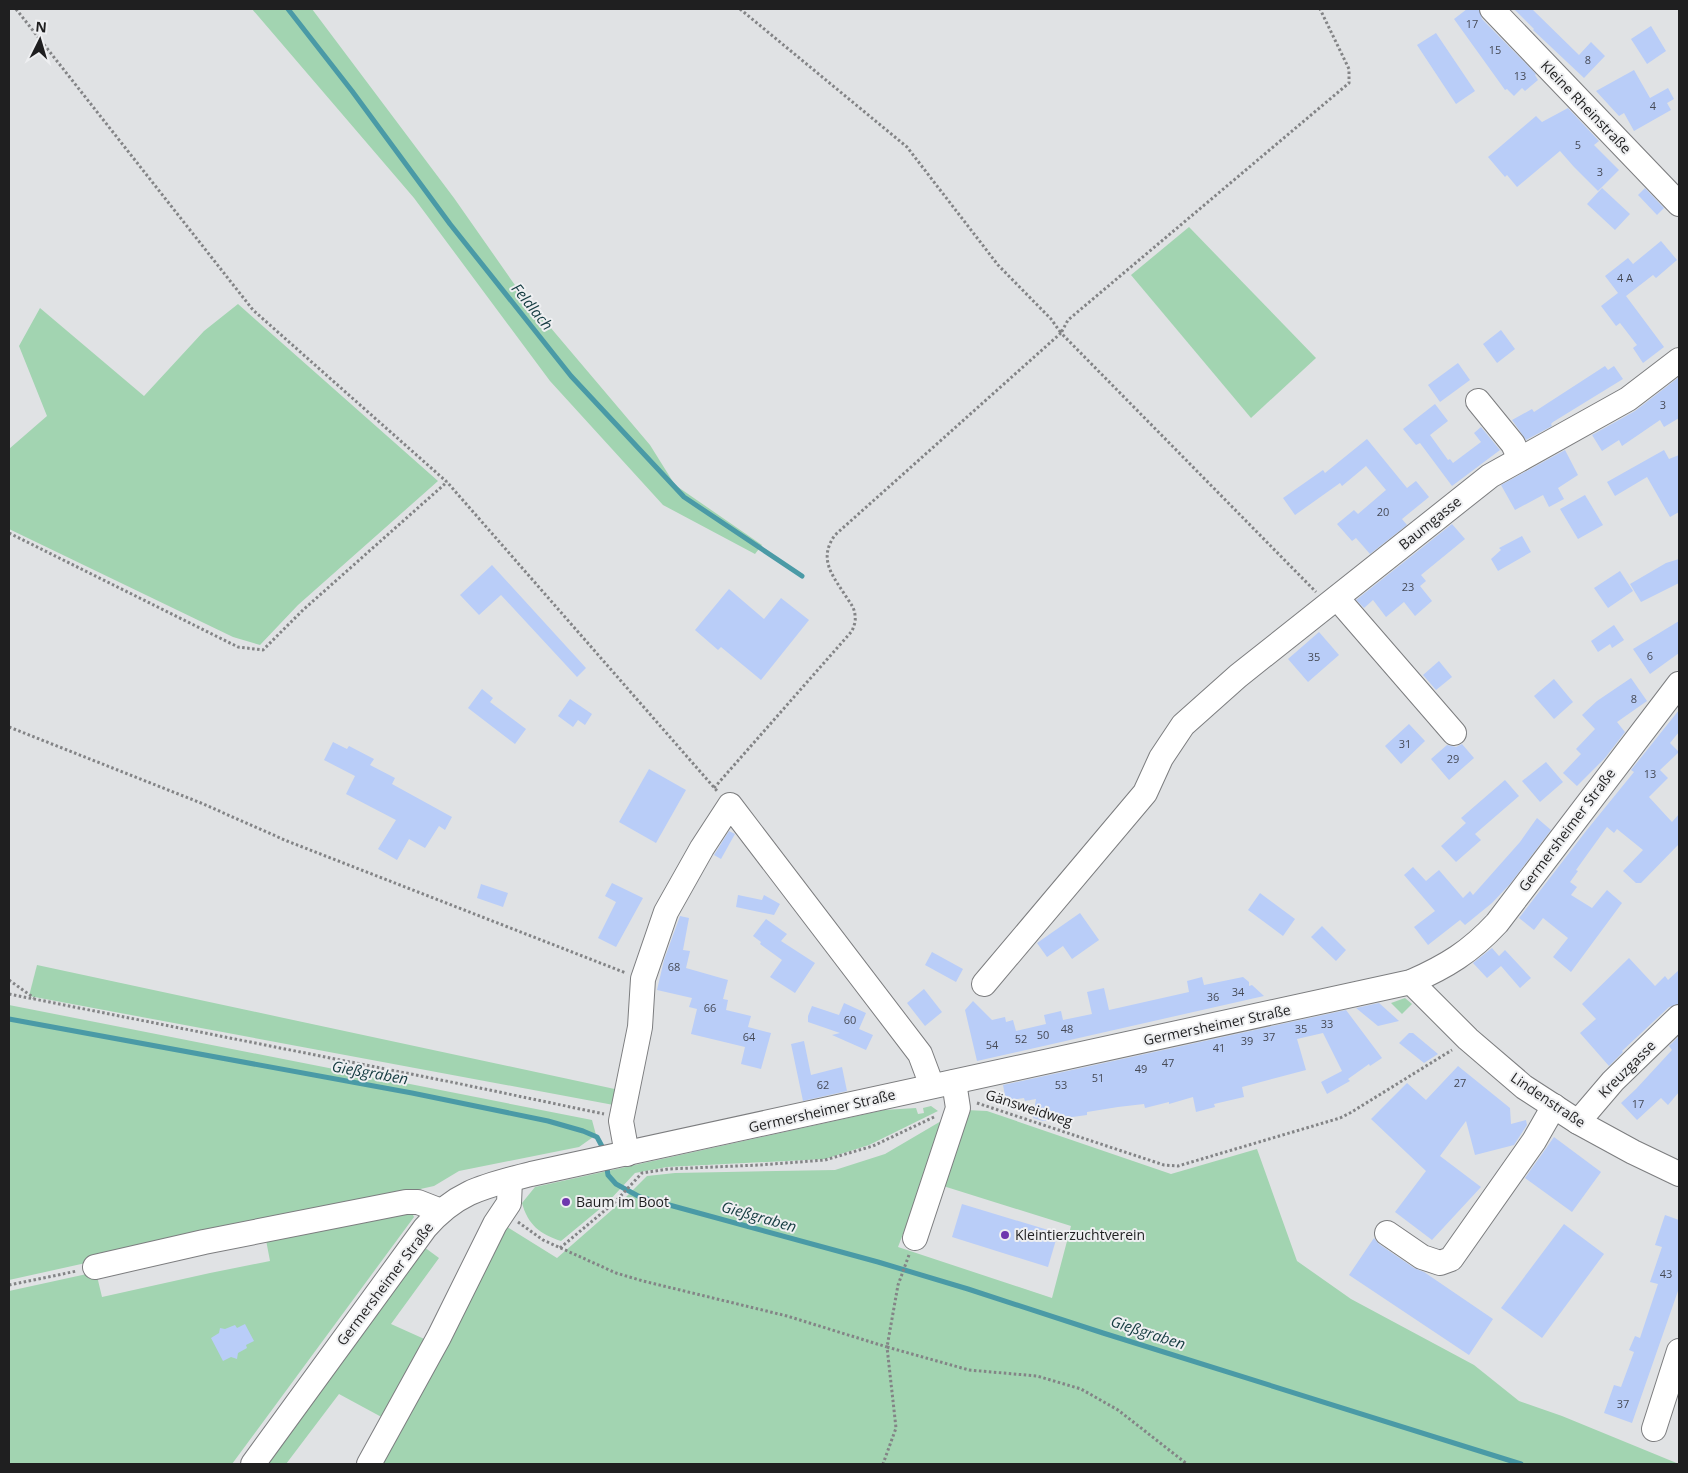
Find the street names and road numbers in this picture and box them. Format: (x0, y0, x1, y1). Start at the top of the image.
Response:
street label: Kleine Rheinstraße (1537, 56, 1636, 157)
street label: Baumgasse (1395, 492, 1465, 554)
street label: Germersheimer Straße (1514, 764, 1619, 895)
street label: Germersheimer Straße (1142, 1000, 1292, 1049)
street label: Kreuzgasse (1594, 1036, 1660, 1101)
street label: Lindenstraße (1507, 1068, 1589, 1132)
street label: Germersheimer Straße (747, 1084, 897, 1137)
street label: Gänsweidweg (983, 1085, 1075, 1131)
street label: Germersheimer Straße (332, 1218, 437, 1349)

